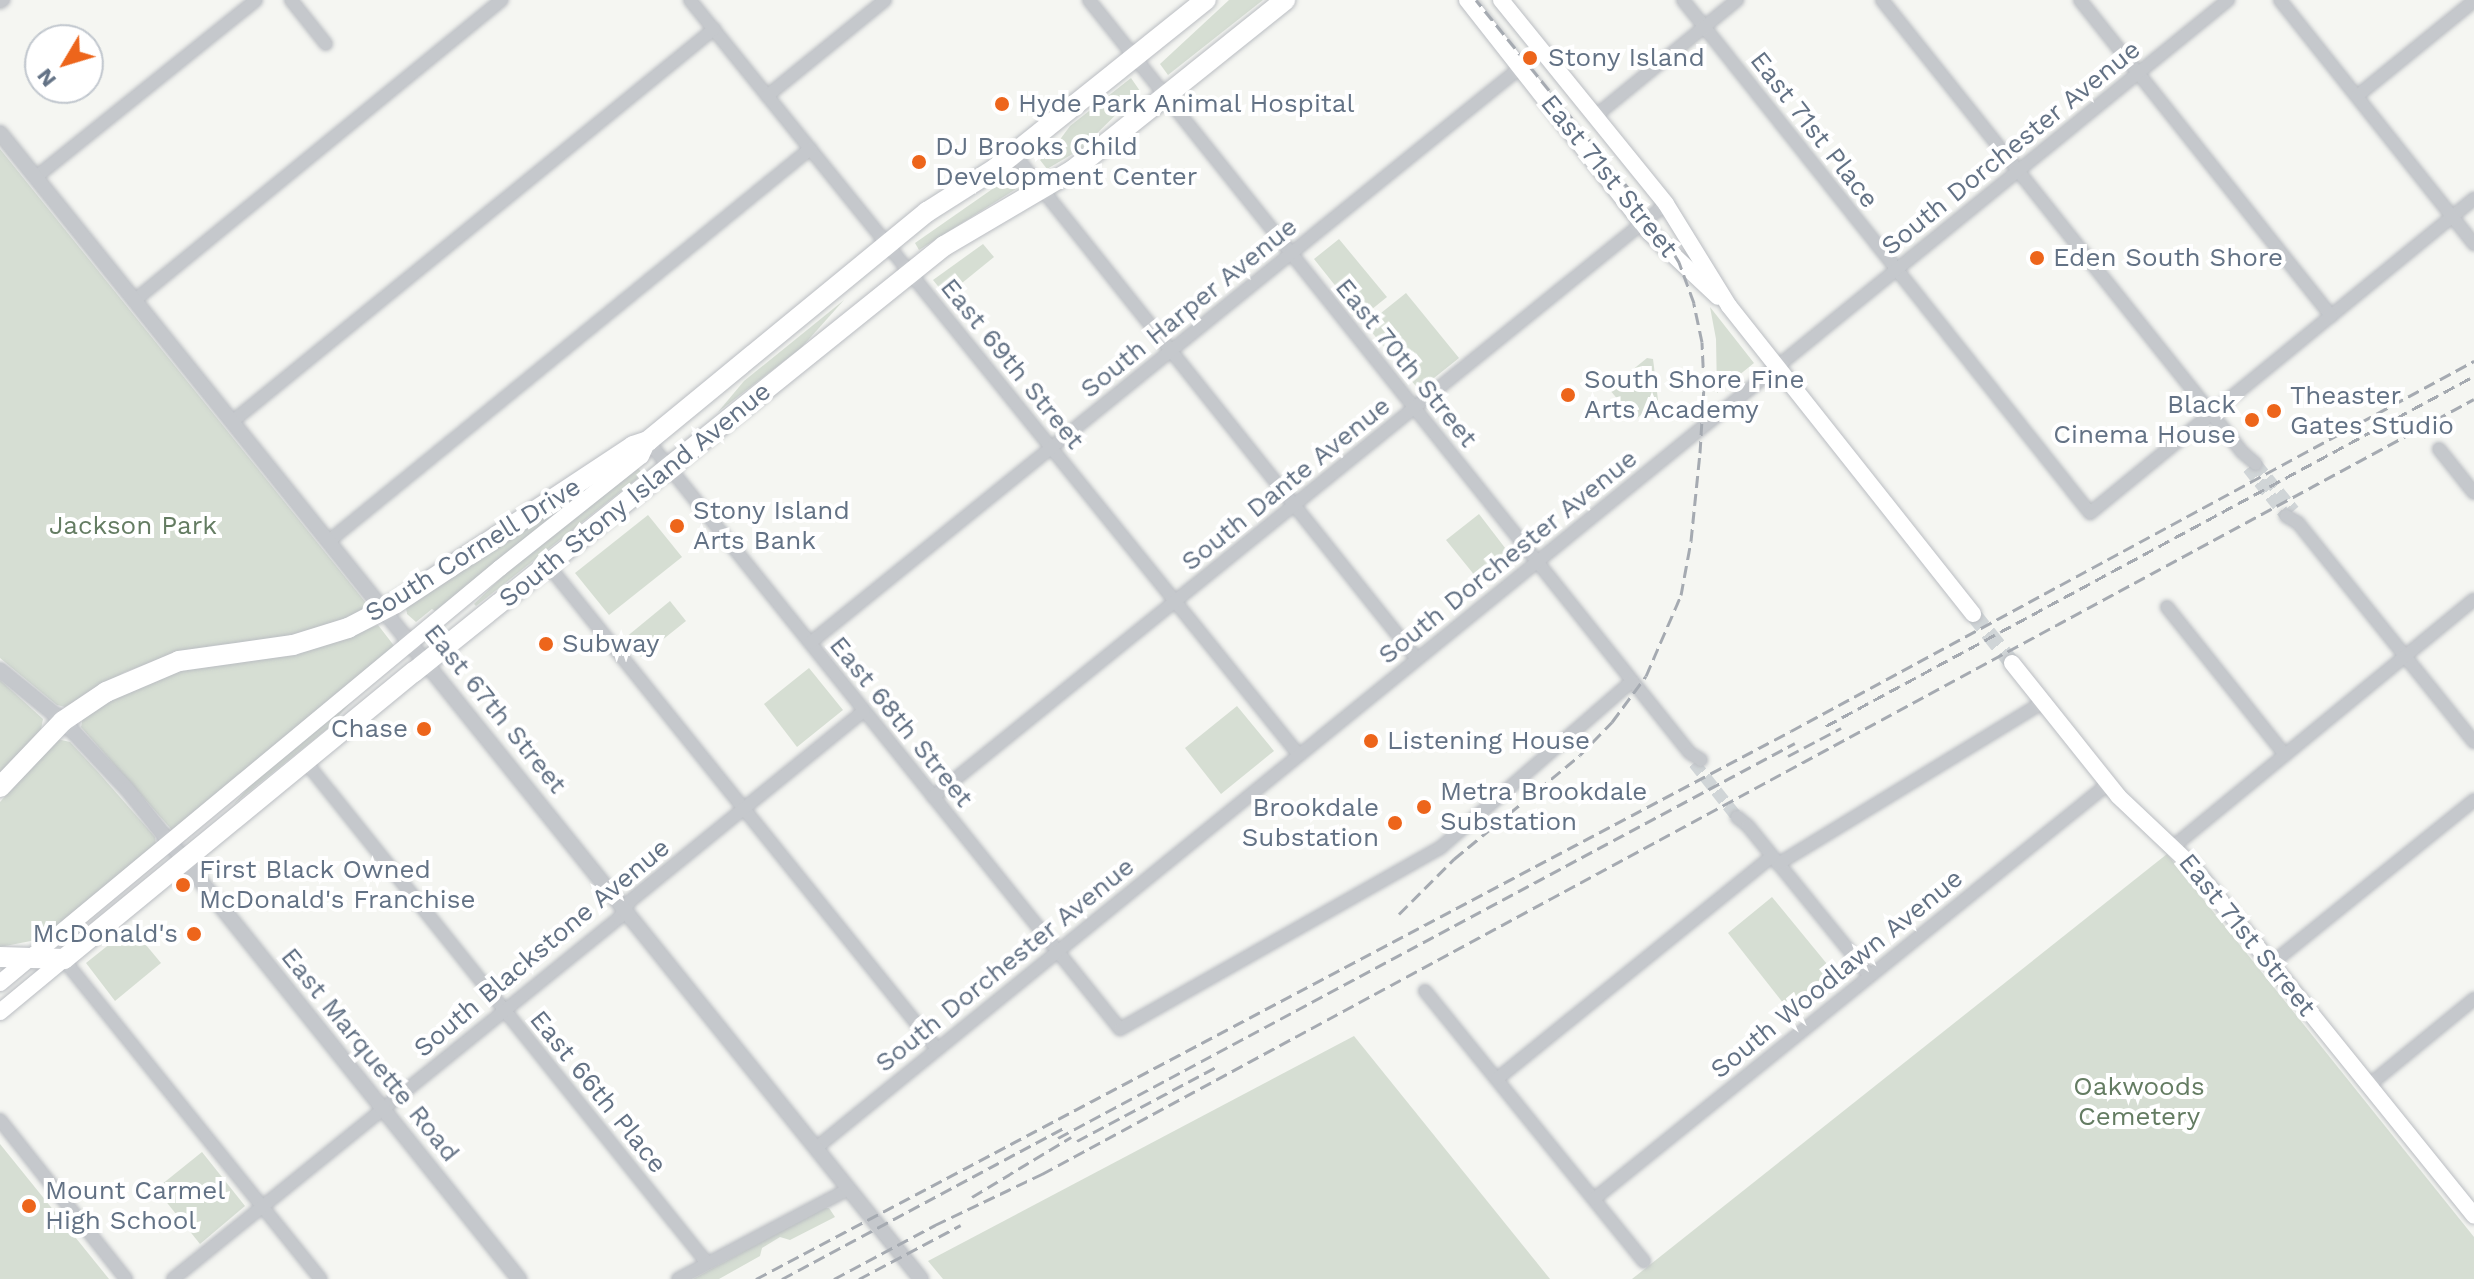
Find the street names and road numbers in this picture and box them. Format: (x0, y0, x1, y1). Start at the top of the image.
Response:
street label: South Dorchester Avenue (1875, 33, 2147, 263)
street label: East 71st Place (1743, 45, 1885, 215)
street label: East 71st Street (1534, 88, 1684, 264)
street label: South Harper Avenue (1074, 211, 1304, 405)
street label: East 69th Street (934, 272, 1090, 456)
street label: East 70th Street (1328, 272, 1484, 454)
street label: South Stony Island Avenue (492, 375, 778, 615)
street label: South Dante Avenue (1175, 390, 1397, 578)
street label: South Dorchester Avenue (1372, 442, 1644, 672)
street label: South Cornell Drive (359, 471, 587, 629)
street label: East 67th Street (417, 618, 573, 800)
street label: East 68th Street (823, 630, 979, 814)
street label: South Blackstone Avenue (408, 832, 676, 1064)
street label: East 71st Street (2172, 847, 2322, 1023)
street label: South Dorchester Avenue (869, 850, 1141, 1080)
street label: South Woodlawn Avenue (1704, 862, 1970, 1086)
street label: East Marquette Road (274, 942, 466, 1168)
street label: East 66th Place (523, 1004, 673, 1180)

